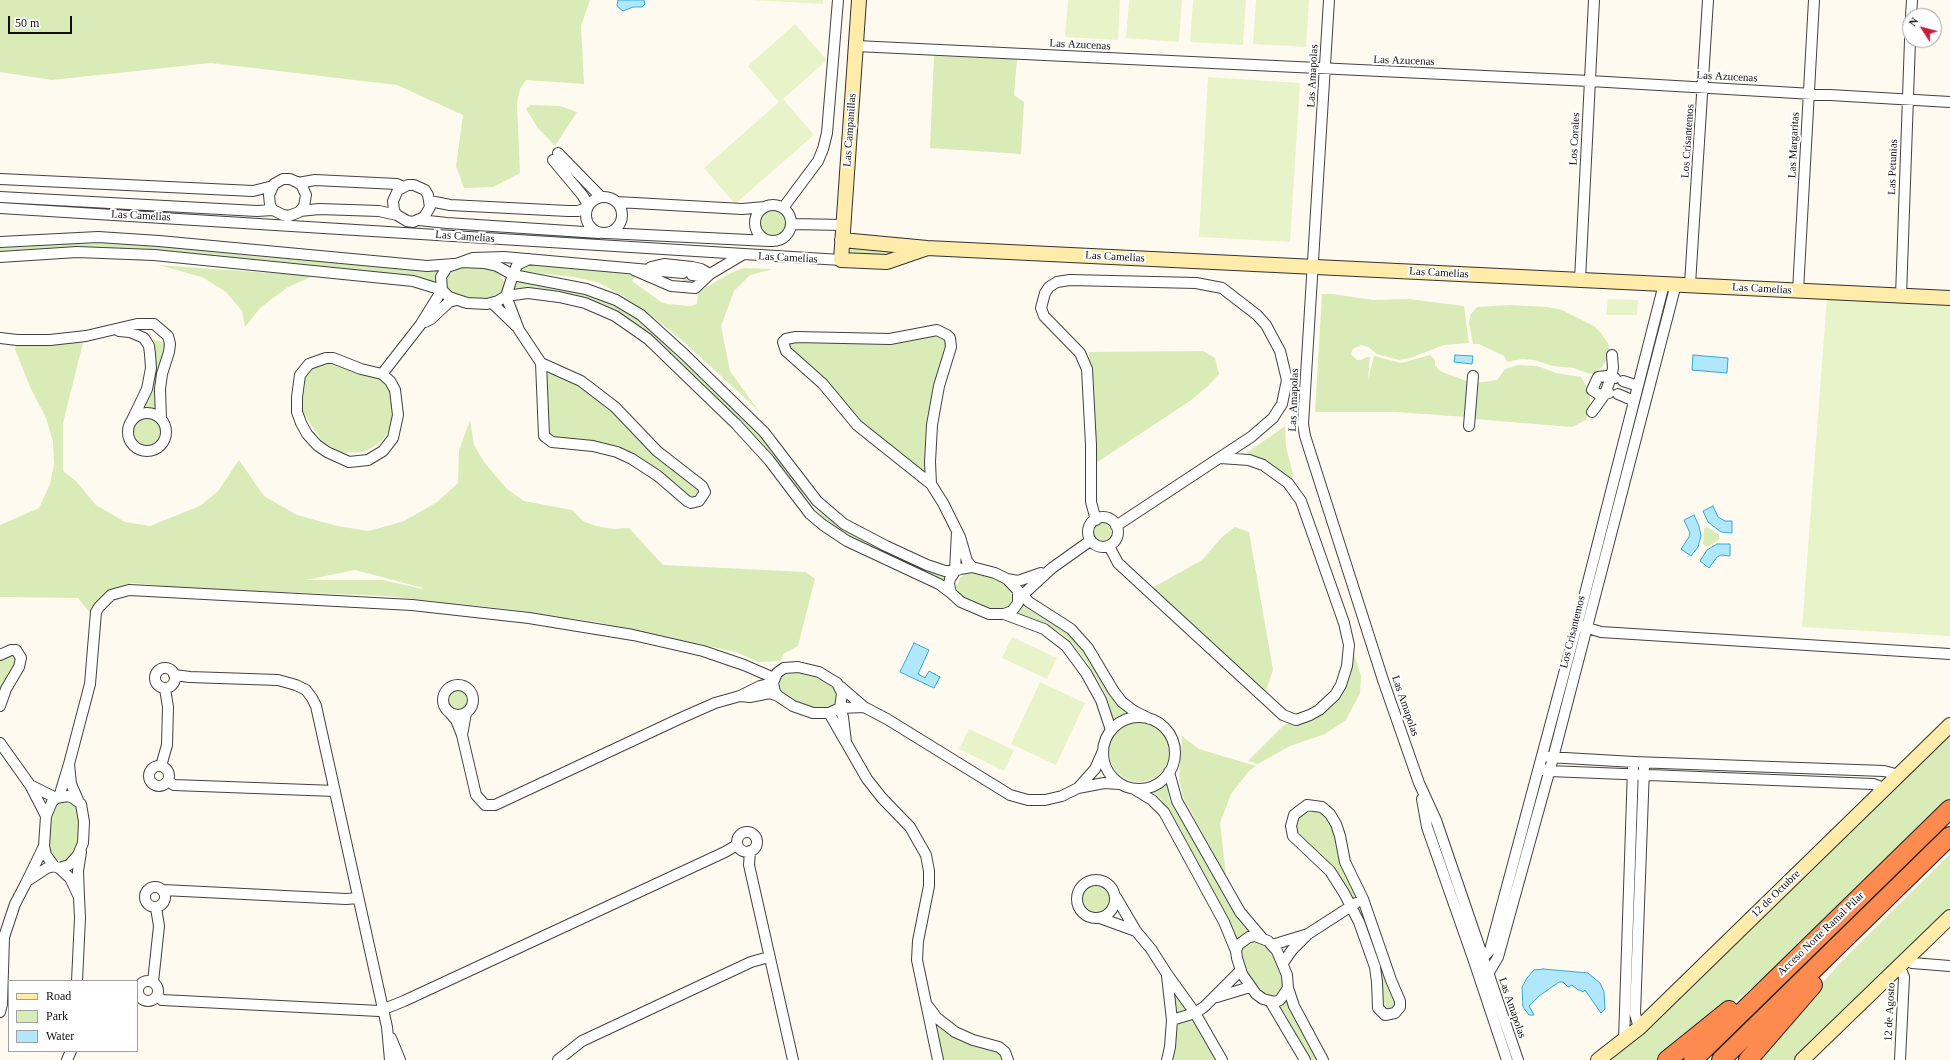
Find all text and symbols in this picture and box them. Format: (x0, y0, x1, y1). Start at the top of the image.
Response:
scale bar (10, 8, 74, 34)
north arrow (1902, 8, 1942, 48)
text: N (1906, 15, 1920, 28)
text: 50 m (15, 16, 39, 30)
street label: Las Azucenas (1049, 37, 1111, 53)
street label: Las Amapolas (1305, 44, 1321, 108)
street label: Las Azucenas (1373, 53, 1435, 69)
street label: Las Azucenas (1696, 69, 1758, 85)
street label: Las Campanillas (841, 93, 859, 167)
street label: Los Crisantemos (1679, 104, 1697, 178)
street label: Los Corales (1567, 112, 1583, 166)
street label: Las Margaritas (1786, 112, 1802, 178)
street label: Las Petunias (1885, 139, 1901, 195)
street label: Las Camelias (111, 208, 171, 224)
street label: Las Camelias (435, 228, 495, 246)
street label: Las Camelias (1085, 249, 1145, 265)
street label: Las Camelias (758, 250, 818, 266)
street label: Las Camelias (1409, 265, 1469, 281)
street label: Las Camelias (1732, 281, 1792, 297)
street label: Las Amapolas (1286, 368, 1302, 432)
street label: Los Crisantemos (1558, 594, 1588, 670)
street label: Las Amapolas (1388, 674, 1422, 738)
street label: 12 de Octubre (1749, 868, 1803, 920)
street label: Acceso Norte Ramal Pilar (1775, 889, 1867, 979)
street label: Las Amapolas (1495, 976, 1529, 1040)
legend (8, 980, 138, 1052)
street label: 12 de Agosto (1882, 982, 1898, 1042)
text: Road (46, 989, 71, 1003)
text: Park (46, 1009, 68, 1023)
text: Water (46, 1029, 74, 1043)

